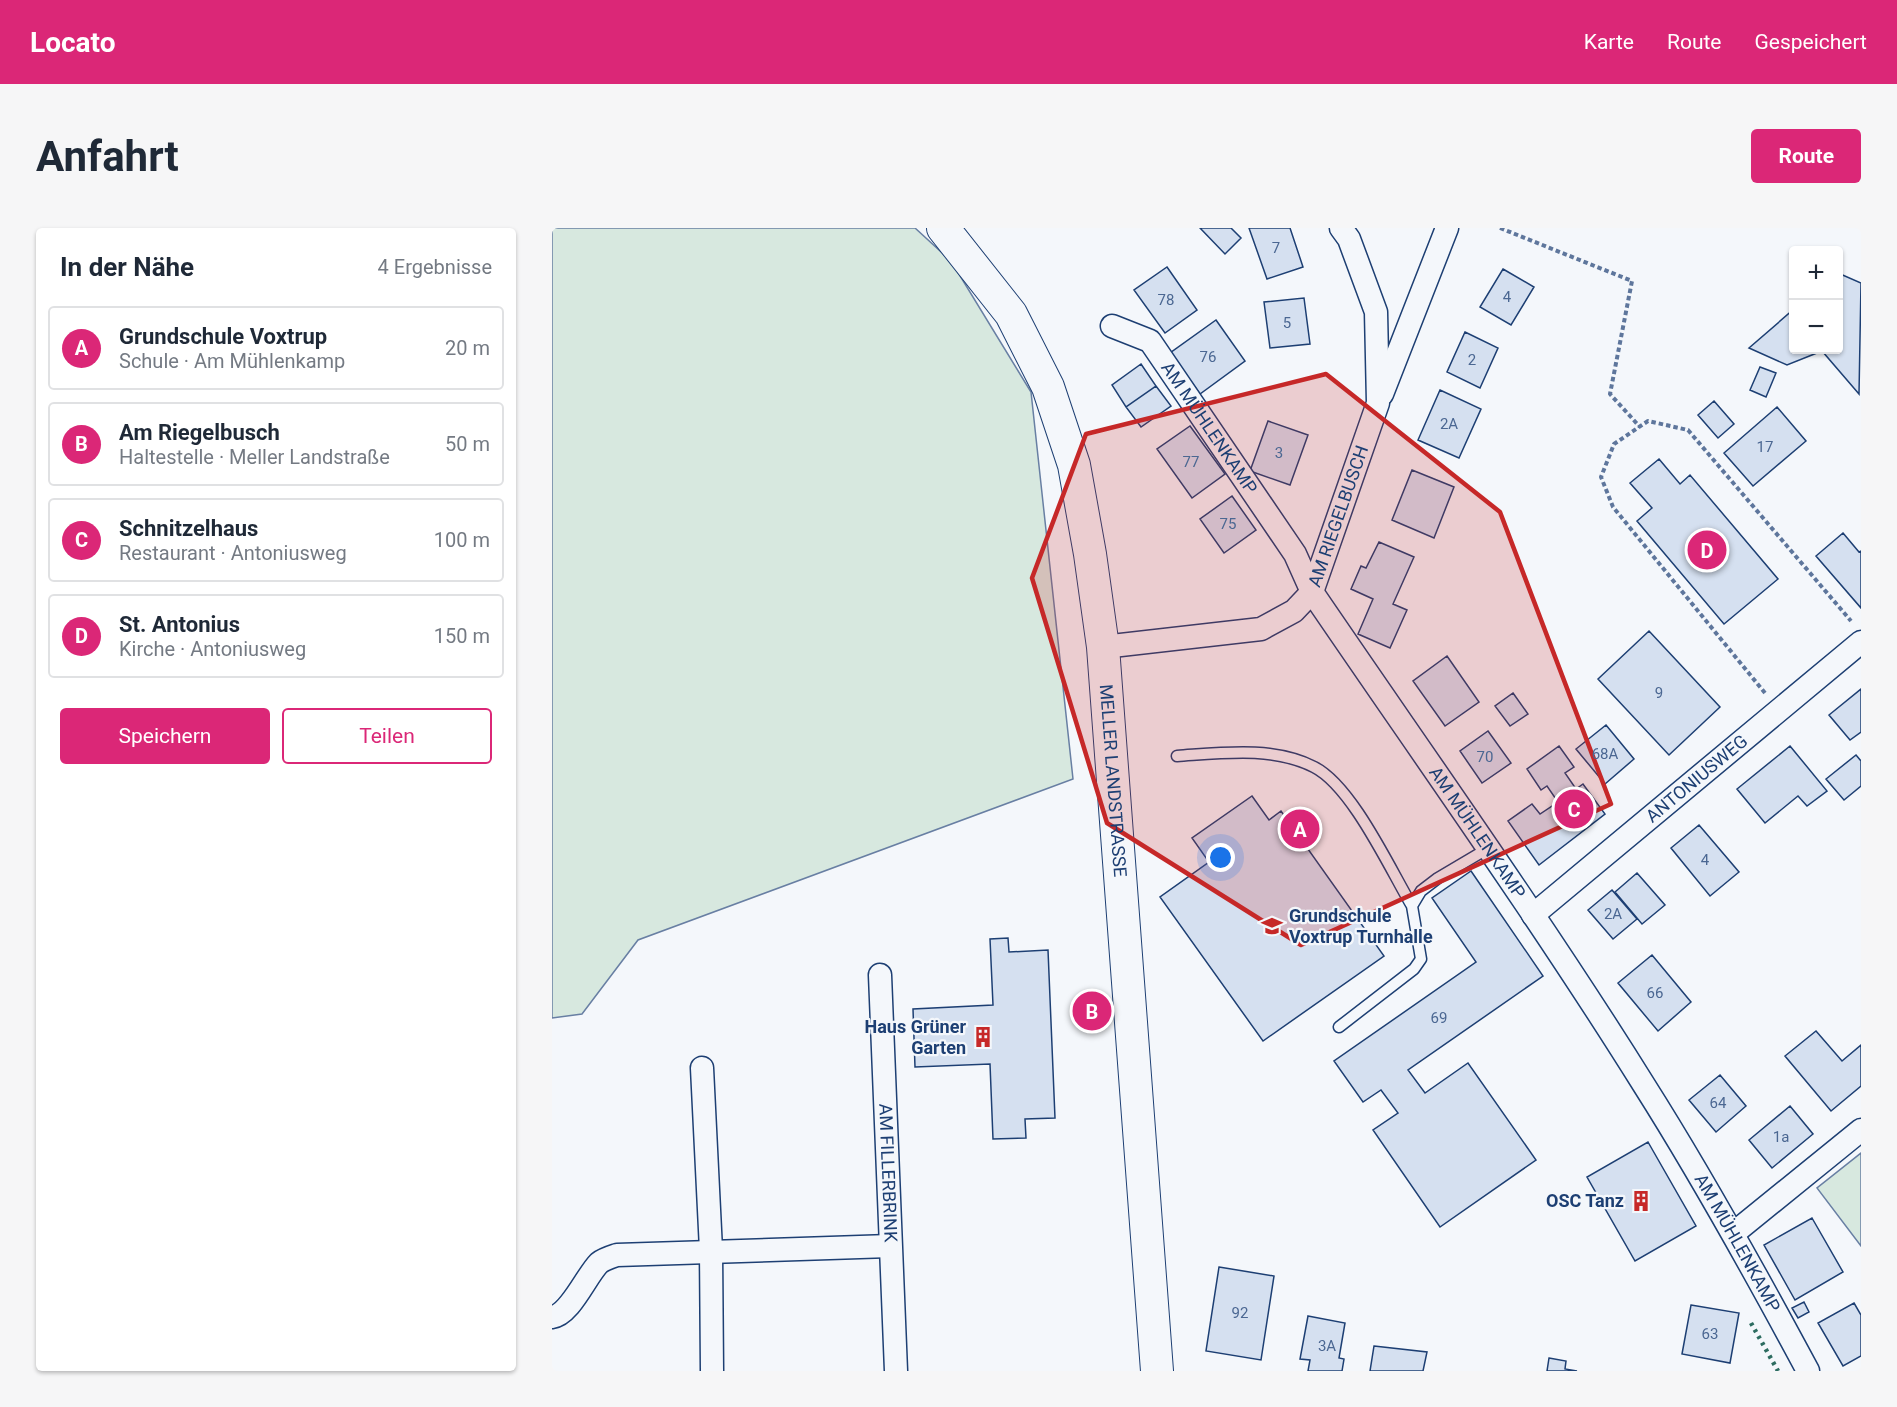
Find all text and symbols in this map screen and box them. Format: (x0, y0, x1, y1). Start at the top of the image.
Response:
text: Locato (30, 26, 115, 59)
text: Karte (1584, 30, 1634, 54)
text: Route (1667, 30, 1721, 54)
text: Gespeichert (1754, 30, 1867, 54)
button: Route (1751, 129, 1861, 183)
text: Anfahrt (36, 132, 179, 181)
house number: 7 (1272, 239, 1280, 257)
map controls (1789, 246, 1843, 354)
button: + (1789, 246, 1843, 300)
text: In der Nähe (60, 252, 194, 282)
text: 4 Ergebnisse (378, 255, 492, 279)
house number: 4 (1503, 288, 1512, 306)
house number: 78 (1158, 291, 1174, 309)
button: − (1789, 300, 1843, 354)
house number: 5 (1283, 314, 1291, 332)
text: Grundschule Voxtrup (119, 324, 327, 349)
text: A (75, 336, 88, 360)
text: 20 m (445, 336, 490, 360)
house number: 76 (1200, 348, 1216, 366)
text: Schule · Am Mühlenkamp (119, 349, 345, 373)
house number: 2 (1468, 351, 1476, 369)
street label: AM MÜHLENKAMP (1157, 358, 1262, 498)
house number: 2A (1440, 415, 1458, 433)
text: Am Riegelbusch (119, 420, 280, 445)
text: B (75, 432, 88, 456)
text: 50 m (445, 432, 490, 456)
house number: 17 (1757, 438, 1773, 456)
street label: AM RIEGELBUSCH (1304, 443, 1372, 590)
house number: 3 (1275, 444, 1283, 462)
text: Haltestelle · Meller Landstraße (119, 445, 390, 469)
house number: 77 (1183, 453, 1199, 471)
house number: 75 (1220, 515, 1236, 533)
text: Schnitzelhaus (119, 516, 258, 541)
text: C (75, 528, 88, 552)
text: 100 m (434, 528, 490, 552)
pin: D (1688, 528, 1726, 572)
text: Restaurant · Antoniusweg (119, 541, 347, 565)
text: St. Antonius (119, 612, 240, 637)
text: D (75, 624, 88, 648)
text: 150 m (434, 624, 490, 648)
text: Kirche · Antoniusweg (119, 637, 306, 661)
street label: MELLER LANDSTRASSE (1096, 683, 1131, 878)
house number: 9 (1655, 684, 1663, 702)
button: Speichern (60, 708, 270, 764)
button: Teilen (282, 708, 492, 764)
street label: ANTONIUSWEG (1641, 730, 1751, 827)
house number: 68A (1592, 745, 1619, 763)
house number: 70 (1477, 748, 1493, 766)
street label: AM MÜHLENKAMP (1425, 762, 1530, 902)
pin: C (1554, 786, 1594, 832)
pin: A (1280, 806, 1320, 852)
your location (1206, 843, 1235, 872)
house number: 4 (1701, 851, 1710, 869)
place label: Grundschule Voxtrup Turnhalle (1289, 905, 1433, 947)
house number: 2A (1604, 905, 1622, 923)
school or university icon: Grundschule Voxtrup Turnhalle (1260, 914, 1284, 938)
house number: 66 (1647, 984, 1663, 1002)
pin: B (1072, 988, 1112, 1034)
house number: 69 (1431, 1009, 1447, 1027)
place label: Haus Grüner Garten (865, 1016, 966, 1058)
building icon: Haus Grüner Garten (971, 1025, 995, 1049)
house number: 64 (1710, 1094, 1727, 1112)
street label: AM FILLERBRINK (875, 1103, 902, 1243)
house number: 1a (1773, 1128, 1789, 1146)
street label: AM MÜHLENKAMP (1691, 1170, 1785, 1315)
building icon: OSC Tanz (1629, 1189, 1653, 1213)
place label: OSC Tanz (1546, 1190, 1624, 1211)
house number: 92 (1232, 1304, 1248, 1322)
house number: 63 (1702, 1325, 1718, 1343)
house number: 3A (1318, 1337, 1336, 1355)

